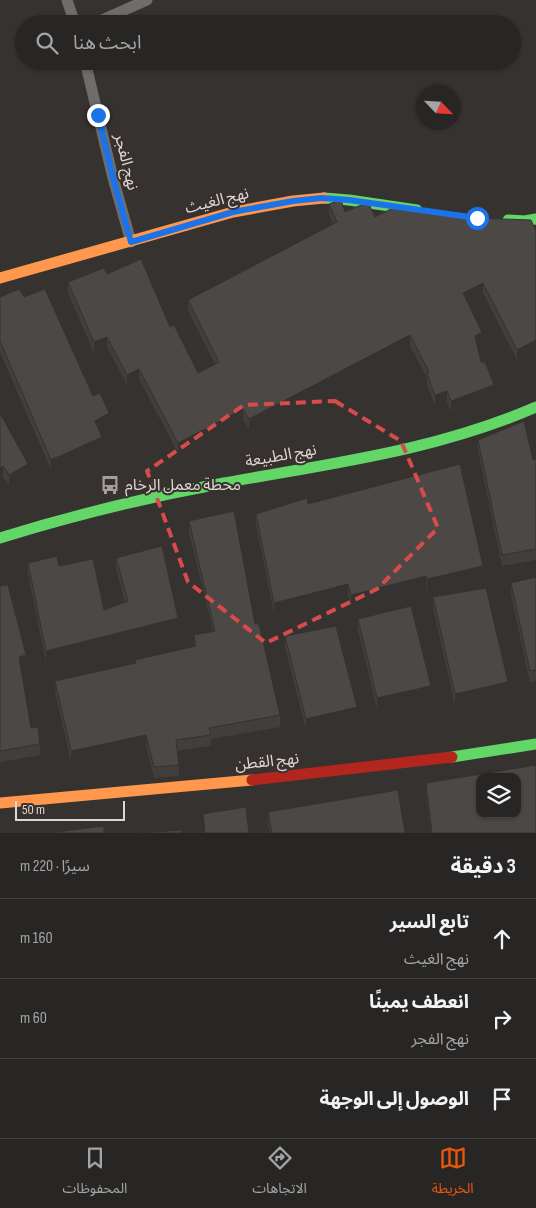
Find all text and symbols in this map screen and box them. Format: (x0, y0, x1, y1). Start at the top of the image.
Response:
search box (15, 15, 521, 70)
icon: search (33, 29, 61, 57)
text: ابحث هنا (73, 32, 141, 55)
north arrow (416, 85, 461, 130)
route end (87, 104, 110, 127)
street label: نهج الفجر (108, 131, 142, 193)
street label: نهج الغيث (183, 184, 251, 220)
route start (466, 207, 489, 230)
street label: نهج الطبيعة (244, 440, 319, 474)
bus stop icon: محطة معمل الرخام (99, 474, 121, 496)
place label: محطة معمل الرخام (125, 476, 241, 497)
street label: نهج القطن (234, 749, 300, 777)
map controls (476, 773, 521, 818)
button: layers (476, 773, 521, 818)
scale bar (15, 798, 125, 821)
text: 50 m (22, 801, 45, 818)
text: 3 دقيقة (450, 854, 516, 879)
text: سيرًا · 220 m (20, 857, 90, 876)
text: تابع السير (390, 911, 469, 934)
icon: ahead (488, 925, 516, 953)
text: 160 m (20, 929, 53, 948)
text: نهج الغيث (404, 950, 469, 969)
text: انعطف يمينًا (369, 991, 469, 1014)
icon: right (488, 1005, 516, 1033)
text: 60 m (20, 1009, 47, 1028)
text: نهج الفجر (411, 1030, 469, 1049)
icon: arrive (488, 1085, 516, 1113)
text: الوصول إلى الوجهة (320, 1088, 469, 1111)
tab: المحفوظات (62, 1144, 127, 1203)
tab: الاتجاهات (252, 1144, 307, 1203)
tab: الخريطة (432, 1144, 474, 1203)

